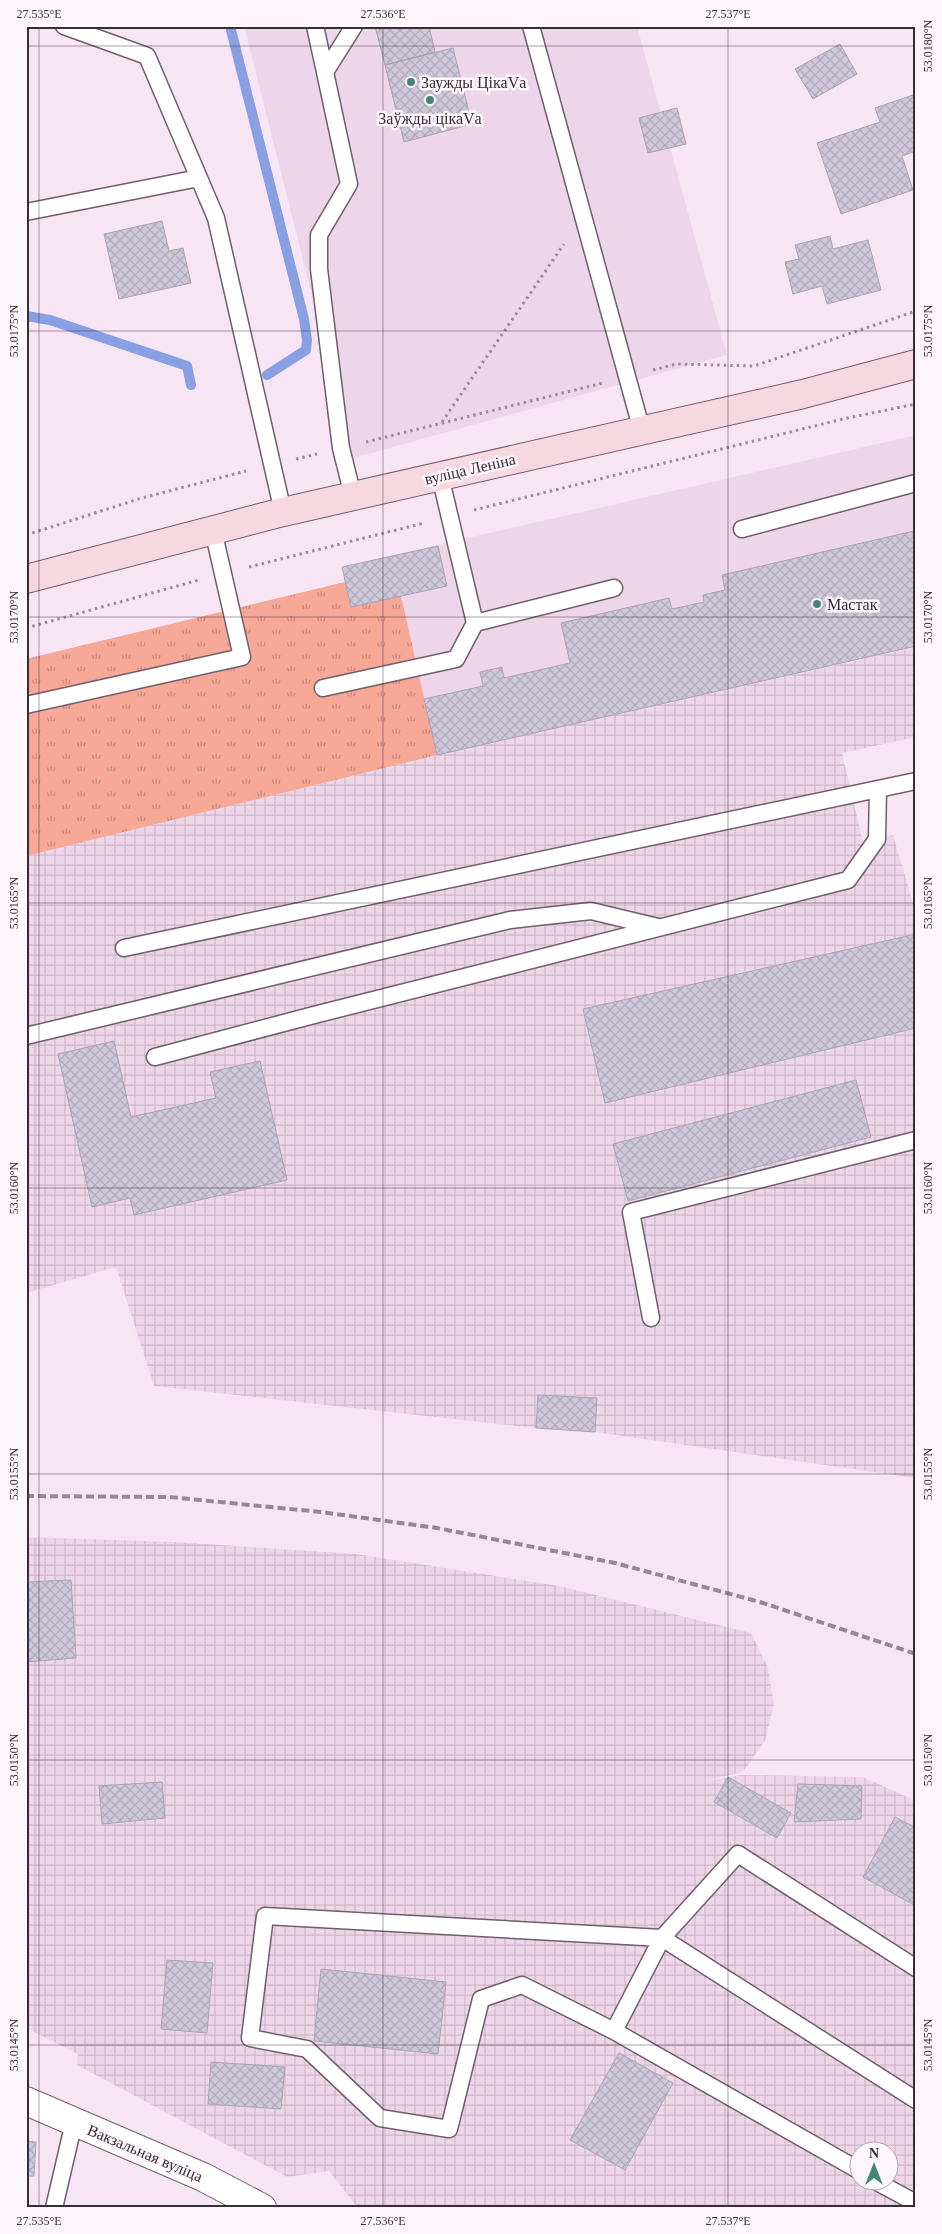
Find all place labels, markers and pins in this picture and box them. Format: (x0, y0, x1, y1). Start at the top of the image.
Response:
place label: Заужды ЦікаVа (421, 74, 526, 92)
marker: Заужды ЦікаVа (405, 76, 417, 88)
marker: Заўжды цікаVа (424, 94, 436, 106)
place label: Заўжды цікаVа (378, 110, 482, 128)
place label: Мастак (827, 596, 878, 613)
marker: Мастак (811, 598, 823, 610)

